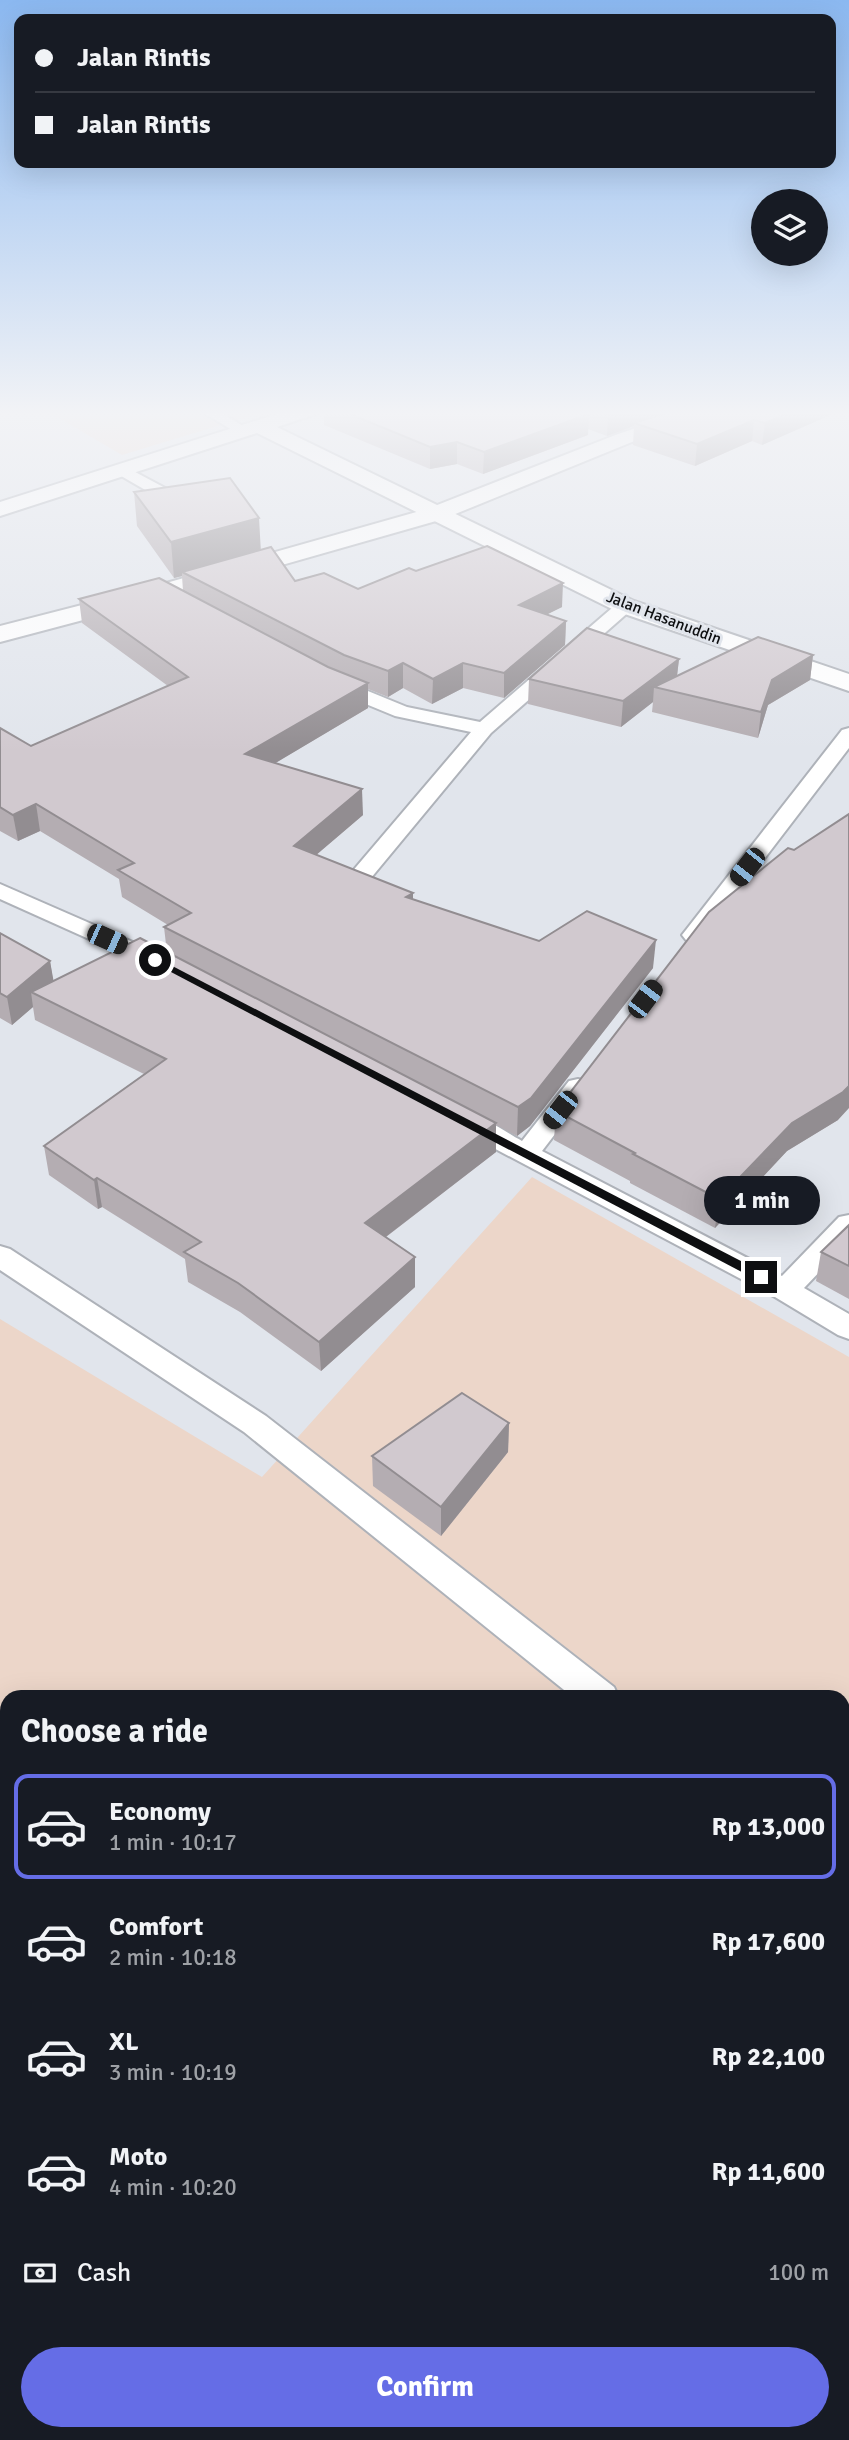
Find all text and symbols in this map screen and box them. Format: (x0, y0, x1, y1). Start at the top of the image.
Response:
text: Jalan Rintis (77, 42, 211, 74)
text: Jalan Rintis (77, 109, 211, 141)
map controls (751, 189, 828, 266)
button: layers (751, 189, 828, 266)
street label: Jalan Hasanuddin (604, 587, 724, 649)
car (726, 844, 769, 890)
car (84, 921, 131, 957)
route start (139, 944, 171, 976)
car (624, 976, 667, 1022)
car (539, 1087, 582, 1133)
callout: 1 min (703, 1176, 819, 1224)
text: 1 min (734, 1186, 790, 1215)
route end (745, 1261, 777, 1293)
text: Choose a ride (21, 1712, 208, 1751)
icon: car (25, 1795, 88, 1858)
text: Economy (109, 1796, 211, 1828)
text: Rp 13,000 (711, 1811, 825, 1843)
text: 1 min · 10:17 (109, 1828, 237, 1857)
icon: car (25, 1910, 88, 1973)
text: Comfort (109, 1911, 203, 1943)
text: Rp 17,600 (711, 1926, 825, 1958)
text: 2 min · 10:18 (109, 1943, 237, 1972)
icon: car (25, 2025, 88, 2088)
text: XL (109, 2026, 139, 2058)
text: Rp 22,100 (711, 2041, 825, 2073)
text: 3 min · 10:19 (109, 2058, 237, 2087)
icon: car (25, 2140, 88, 2203)
text: Moto (109, 2141, 167, 2173)
text: Rp 11,600 (711, 2156, 825, 2188)
text: 4 min · 10:20 (109, 2173, 237, 2202)
icon: cash (21, 2254, 59, 2292)
text: Cash (77, 2257, 131, 2289)
text: 100 m (768, 2258, 829, 2287)
button: Confirm (21, 2347, 829, 2427)

